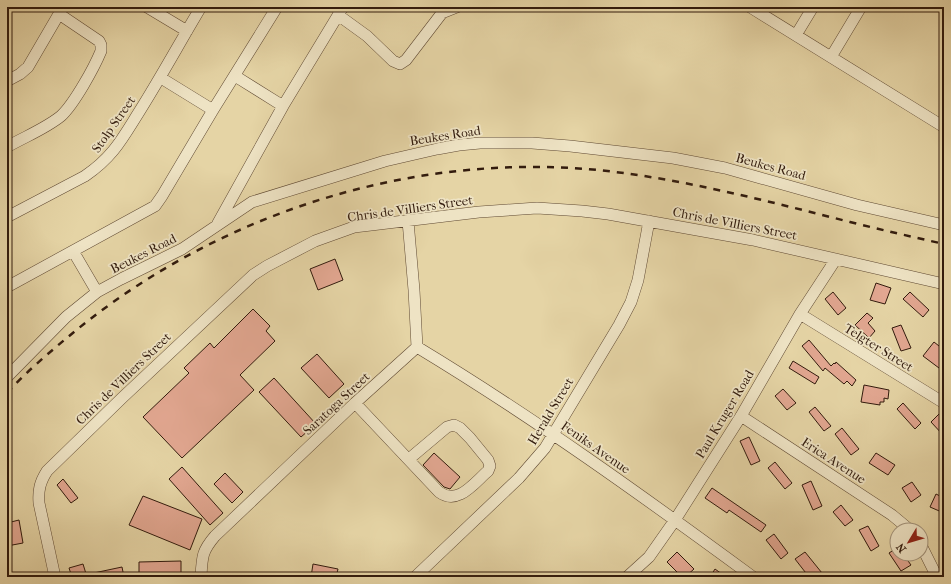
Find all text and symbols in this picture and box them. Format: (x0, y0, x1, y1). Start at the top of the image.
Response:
street label: Stolp Street (88, 93, 139, 155)
street label: Beukes Road (409, 122, 483, 149)
street label: Beukes Road (734, 150, 808, 183)
street label: Chris de Villiers Street (346, 192, 474, 225)
street label: Chris de Villiers Street (671, 204, 799, 243)
street label: Beukes Road (108, 230, 179, 276)
street label: Telgter Street (842, 320, 916, 375)
street label: Chris de Villiers Street (73, 329, 174, 428)
street label: Paul Kruger Road (692, 367, 757, 461)
street label: Saratoga Street (300, 368, 373, 438)
street label: Herald Street (524, 375, 577, 448)
street label: Feniks Avenue (558, 418, 634, 477)
street label: Erica Avenue (799, 434, 869, 487)
north arrow (889, 522, 929, 562)
text: N (893, 540, 909, 555)

